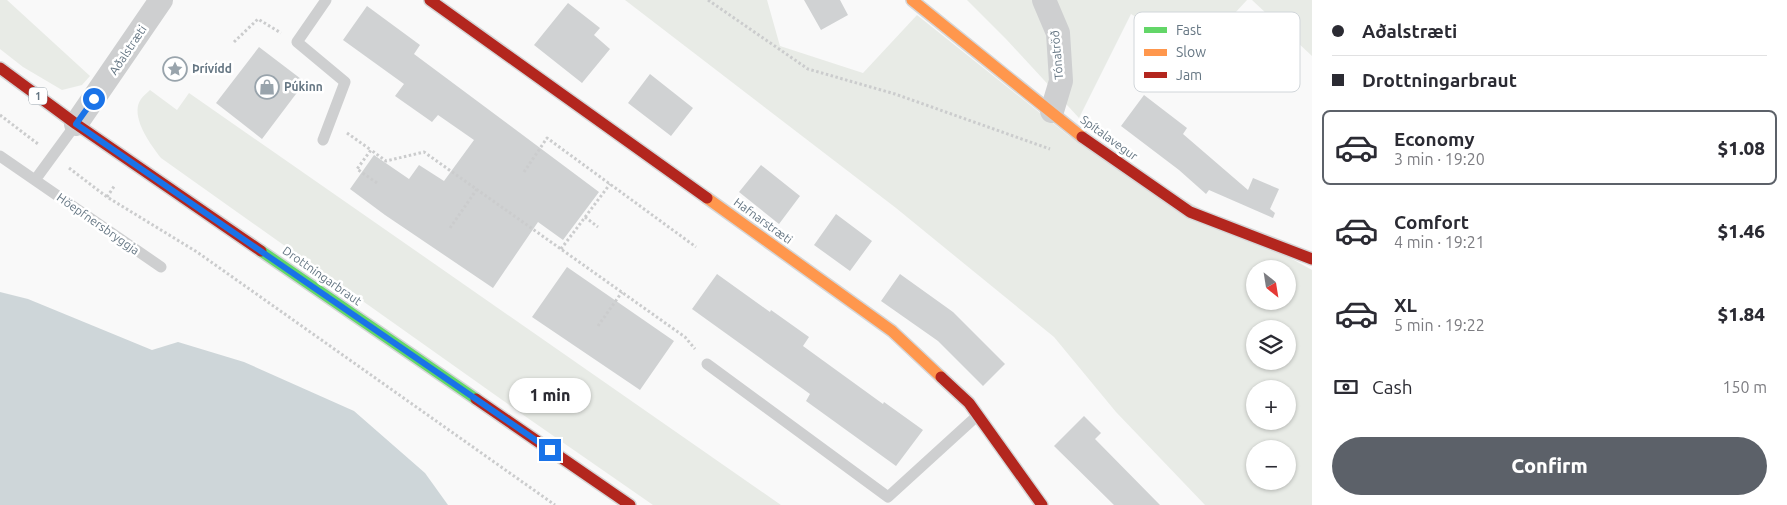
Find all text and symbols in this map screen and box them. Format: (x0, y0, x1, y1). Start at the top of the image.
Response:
legend (1134, 12, 1300, 92)
text: Aðalstræti (1362, 20, 1457, 42)
text: Fast (1176, 22, 1202, 38)
street label: Aðalstræti (106, 23, 149, 77)
street label: Tónatröð (1048, 30, 1065, 80)
text: Slow (1176, 44, 1206, 60)
place icon: Þrívídd (162, 56, 188, 82)
place label: Þrívídd (192, 62, 232, 75)
text: Jam (1176, 67, 1202, 83)
text: Drottningarbraut (1362, 69, 1517, 91)
shop icon: Púkinn (254, 74, 280, 100)
place label: Púkinn (284, 80, 323, 93)
road number: 1 (29, 88, 47, 104)
route start (83, 88, 105, 110)
street label: Spítalavegur (1078, 113, 1141, 163)
icon: car (1334, 125, 1379, 170)
text: Economy (1394, 128, 1475, 150)
text: $1.08 (1717, 137, 1765, 159)
text: 3 min · 19:20 (1394, 150, 1485, 168)
street label: Höepfnersbryggja (55, 190, 142, 257)
street label: Hafnarstræti (732, 195, 795, 246)
icon: car (1334, 208, 1379, 253)
text: Comfort (1394, 211, 1469, 233)
text: $1.46 (1717, 220, 1765, 242)
text: 4 min · 19:21 (1394, 233, 1485, 251)
street label: Drottningarbraut (280, 244, 364, 308)
north arrow (1246, 260, 1296, 310)
map controls (1246, 260, 1296, 490)
icon: car (1334, 291, 1379, 336)
text: XL (1394, 294, 1417, 316)
text: $1.84 (1717, 303, 1765, 325)
text: 5 min · 19:22 (1394, 316, 1485, 334)
button: layers (1246, 320, 1296, 370)
icon: cash (1332, 373, 1360, 401)
text: Cash (1372, 376, 1413, 398)
callout: 1 min (509, 378, 591, 412)
text: 150 m (1722, 378, 1767, 396)
button: + (1246, 380, 1296, 430)
text: 1 min (530, 386, 570, 404)
button: Confirm (1332, 437, 1767, 495)
route end (539, 439, 561, 461)
button: − (1246, 440, 1296, 490)

